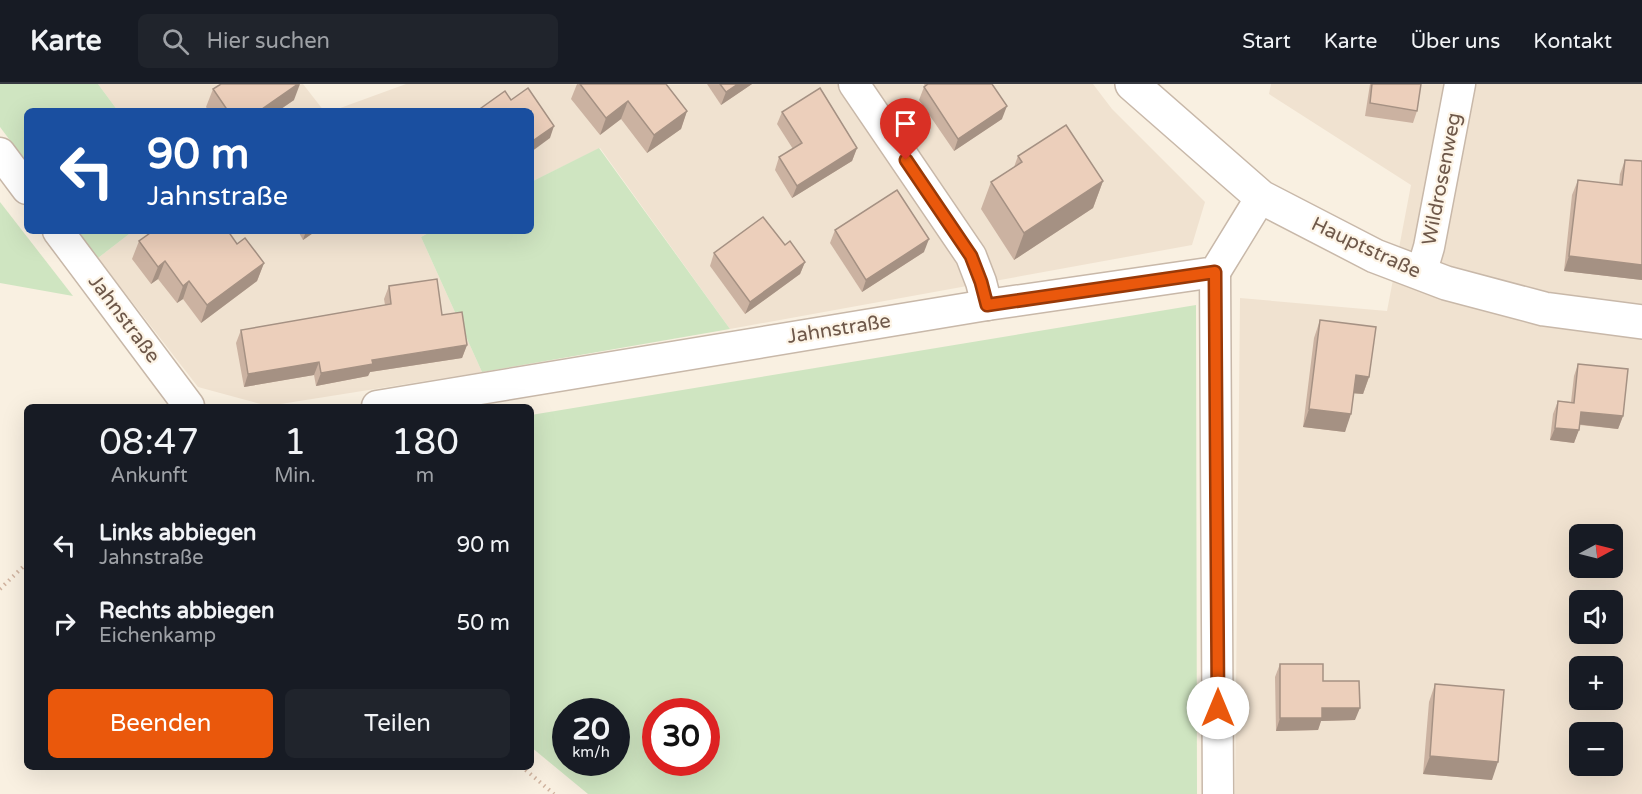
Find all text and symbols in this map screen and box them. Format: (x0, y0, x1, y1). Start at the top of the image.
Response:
search box (138, 14, 558, 68)
text: Karte (30, 24, 102, 58)
icon: search (159, 25, 192, 58)
text: Hier suchen (207, 28, 330, 54)
text: Start (1242, 29, 1291, 54)
text: Karte (1324, 29, 1377, 54)
text: Über uns (1410, 29, 1500, 54)
text: Kontakt (1533, 29, 1612, 54)
pin (880, 98, 931, 160)
icon: arrive (889, 107, 922, 140)
street label: Wildrosenweg (1417, 111, 1467, 247)
text: 90 m (147, 129, 249, 180)
icon: left (48, 132, 126, 210)
text: Jahnstraße (147, 180, 288, 213)
street label: Hauptstraße (1307, 212, 1425, 284)
street label: Jahnstraße (83, 270, 165, 368)
street label: Jahnstraße (786, 309, 892, 349)
text: 08:47 (99, 421, 199, 464)
text: 1 (284, 421, 306, 464)
text: 180 (391, 421, 459, 464)
text: Ankunft (111, 464, 188, 488)
text: Min. (274, 464, 316, 488)
text: m (416, 464, 434, 488)
text: Links abbiegen (99, 520, 257, 546)
north arrow (1569, 524, 1623, 578)
map controls (1569, 524, 1623, 776)
icon: left (48, 529, 81, 562)
text: 90 m (456, 532, 510, 558)
text: Jahnstraße (99, 546, 203, 570)
button: sound (1569, 590, 1623, 644)
text: Rechts abbiegen (99, 598, 274, 624)
icon: right (48, 607, 81, 640)
text: 50 m (456, 610, 510, 636)
text: Eichenkamp (99, 624, 216, 648)
button: + (1569, 656, 1623, 710)
position arrow (1186, 676, 1250, 740)
button: Beenden (48, 689, 273, 758)
button: Teilen (285, 689, 510, 758)
speed limit sign: 30 (642, 698, 720, 776)
text: 20 (572, 711, 610, 748)
button: − (1569, 722, 1623, 776)
text: km/h (572, 743, 610, 761)

